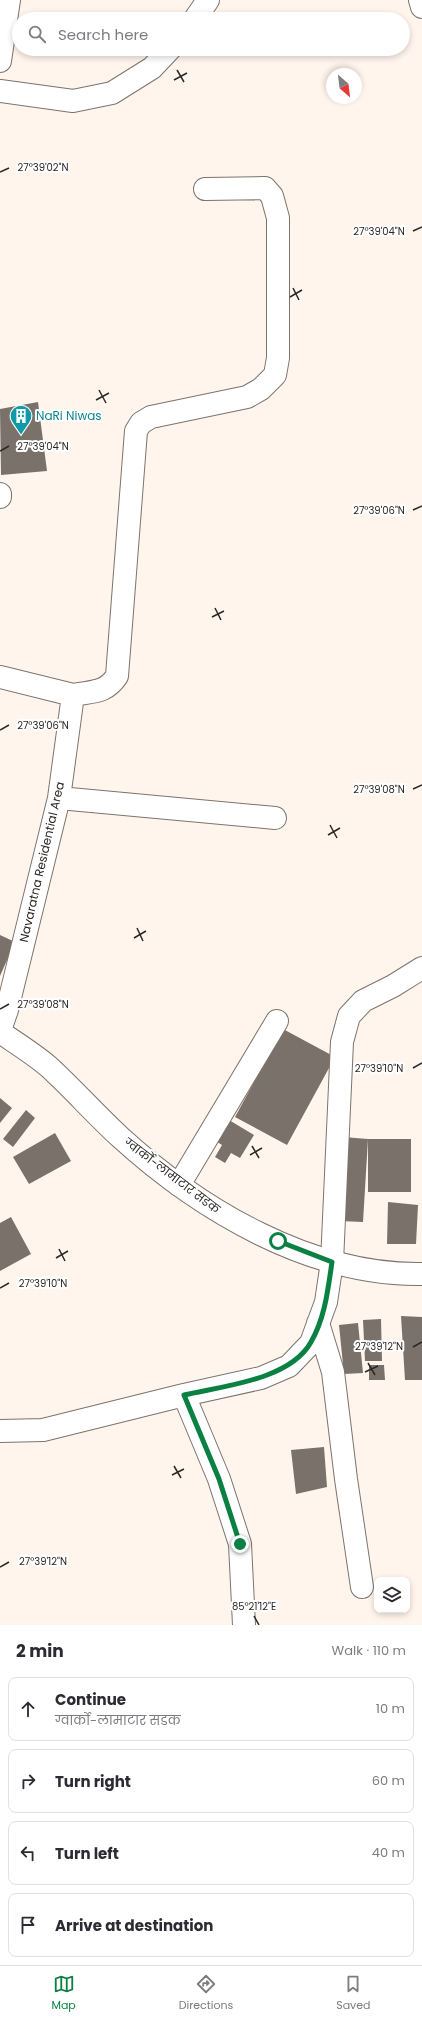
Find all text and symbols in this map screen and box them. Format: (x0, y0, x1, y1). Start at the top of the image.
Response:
search box (12, 12, 410, 56)
icon: search (26, 23, 48, 45)
text: Search here (58, 24, 148, 45)
north arrow (326, 68, 362, 104)
text: 27°39'02"N (17, 160, 69, 175)
text: 27°39'04"N (353, 224, 405, 239)
building icon: NaRi Niwas (8, 403, 34, 436)
place label: NaRi Niwas (36, 407, 102, 424)
text: 27°39'04"N (17, 439, 69, 454)
text: 27°39'06"N (353, 503, 405, 518)
text: 27°39'06"N (17, 718, 69, 733)
street label: Navaratna Residential Area (15, 780, 68, 944)
text: 27°39'08"N (353, 782, 405, 797)
text: 27°39'08"N (17, 997, 69, 1012)
text: 27°39'10"N (355, 1061, 403, 1076)
street label: ग्वार्को-लामाटार सडक (120, 1133, 225, 1218)
route start (269, 1232, 287, 1250)
text: 27°39'10"N (19, 1276, 67, 1291)
text: 27°39'12"N (355, 1339, 403, 1354)
route end (231, 1535, 249, 1553)
text: 27°39'12"N (19, 1554, 67, 1569)
map controls (374, 1577, 410, 1613)
button: layers (374, 1577, 410, 1613)
text: 85°21'12"E (232, 1599, 276, 1614)
text: 2 min (16, 1639, 64, 1663)
text: Walk · 110 m (332, 1641, 406, 1660)
text: Continue (55, 1689, 126, 1710)
icon: ahead (17, 1698, 39, 1720)
text: 10 m (376, 1699, 405, 1718)
text: ग्वार्को-लामाटार सडक (55, 1711, 181, 1730)
icon: right (17, 1770, 39, 1792)
text: Turn right (55, 1771, 131, 1792)
text: 60 m (372, 1771, 405, 1790)
icon: left (17, 1842, 39, 1864)
text: Turn left (55, 1843, 119, 1864)
text: 40 m (372, 1843, 405, 1862)
icon: arrive (17, 1914, 39, 1936)
text: Arrive at destination (55, 1915, 213, 1936)
tab: Map (51, 1973, 76, 2014)
tab: Directions (179, 1973, 233, 2014)
tab: Saved (336, 1973, 371, 2014)

